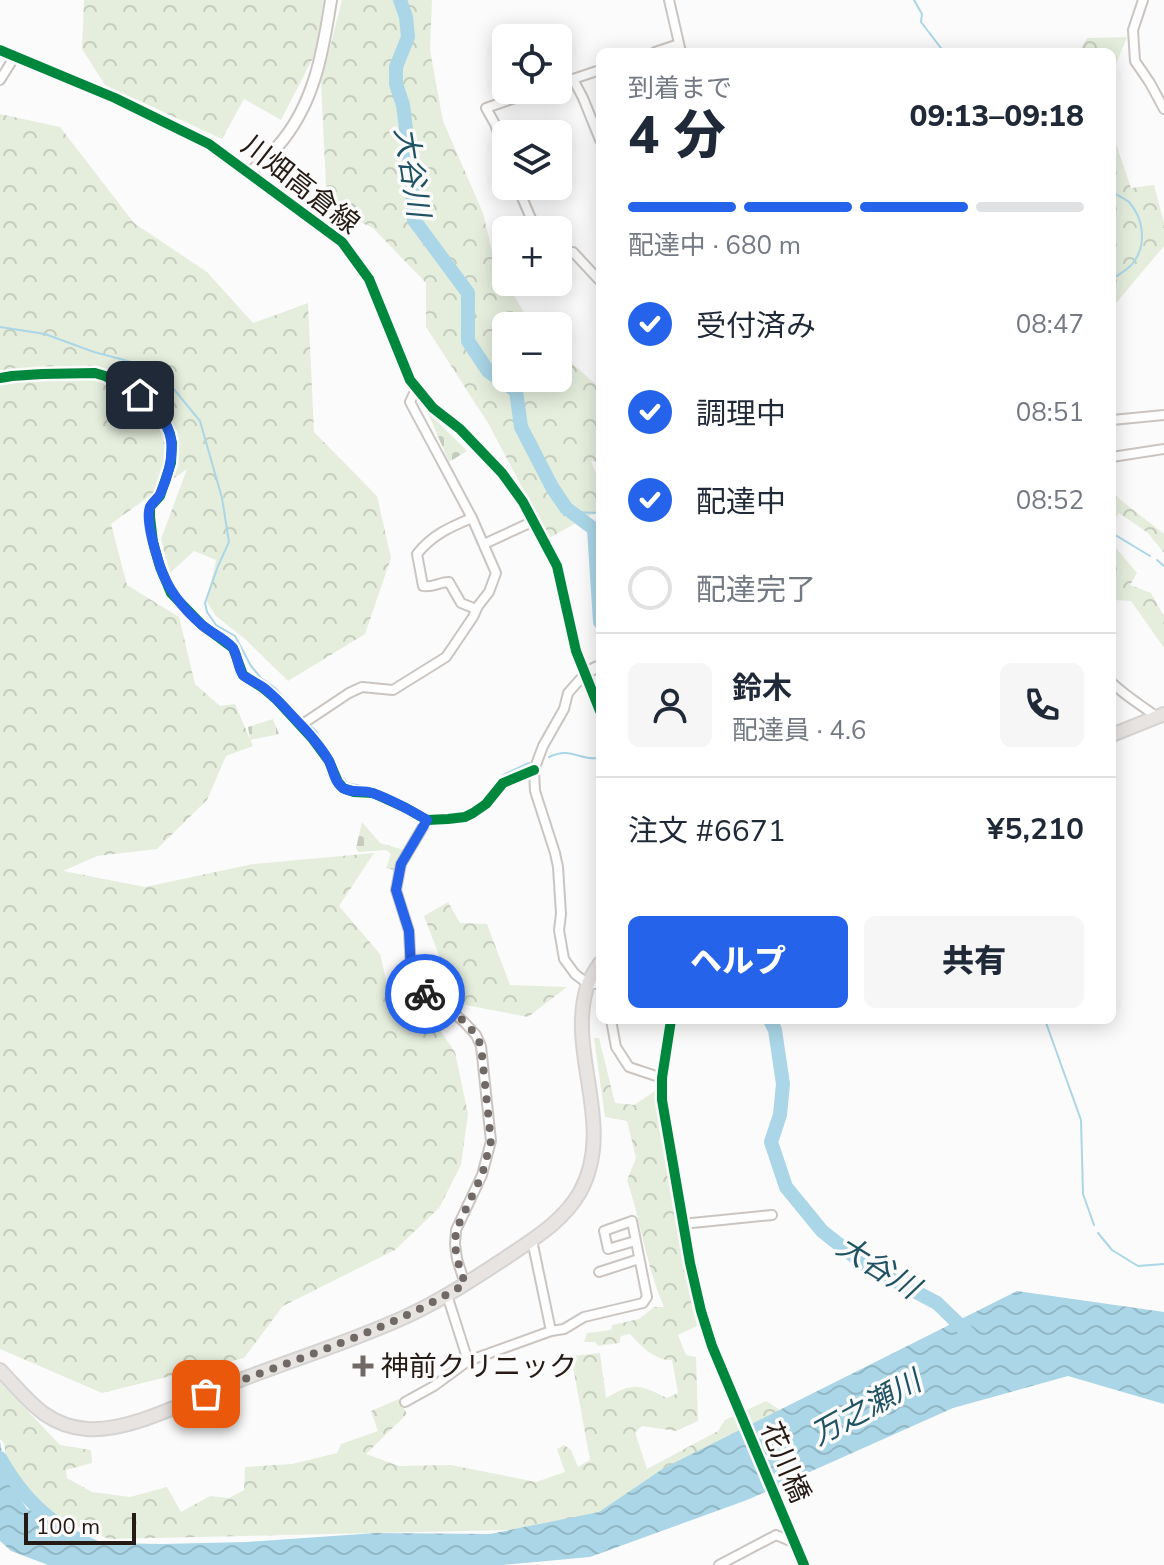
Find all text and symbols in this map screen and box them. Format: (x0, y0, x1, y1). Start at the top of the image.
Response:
map controls (492, 24, 572, 392)
button: locate (492, 24, 572, 104)
text: 到着まで (628, 71, 732, 106)
text: 09:13–09:18 (909, 96, 1084, 137)
text: 4 分 (628, 100, 726, 171)
button: layers (492, 120, 572, 200)
water label: 大谷川 (384, 124, 439, 223)
street label: 川畑高倉線 (234, 127, 367, 243)
button: + (492, 216, 572, 296)
text: 配達中 · 680 m (628, 228, 801, 263)
icon: check (628, 302, 672, 346)
text: 受付済み (696, 306, 816, 347)
text: 08:47 (1016, 307, 1084, 342)
button: − (492, 312, 572, 392)
pin (106, 361, 174, 429)
icon: home (118, 373, 162, 417)
icon: check (628, 390, 672, 434)
text: 調理中 (696, 394, 786, 435)
text: 08:51 (1016, 395, 1084, 430)
icon: check (628, 478, 672, 522)
text: 配達中 (696, 482, 786, 523)
text: 08:52 (1016, 483, 1084, 518)
text: 配達完了 (696, 570, 816, 611)
button: person (628, 663, 712, 747)
button: phone (1000, 663, 1084, 747)
text: 鈴木 (732, 668, 792, 709)
text: 配達員 · 4.6 (732, 713, 866, 748)
text: ¥5,210 (987, 809, 1084, 850)
text: 注文 #6671 (628, 811, 786, 852)
button: ヘルプ (628, 916, 848, 1008)
button: 共有 (864, 916, 1084, 1008)
courier (385, 954, 465, 1034)
icon: bike (403, 972, 447, 1016)
water label: 大谷川 (829, 1226, 929, 1310)
place label: 神前クリニック (381, 1348, 577, 1386)
marker: 神前クリニック (352, 1355, 374, 1377)
pin (172, 1360, 240, 1428)
water label: 万之瀬川 (804, 1360, 931, 1455)
icon: bag (184, 1372, 228, 1416)
street label: 花川橋 (751, 1416, 819, 1508)
scale bar (24, 1509, 136, 1545)
text: 100 m (36, 1512, 100, 1542)

